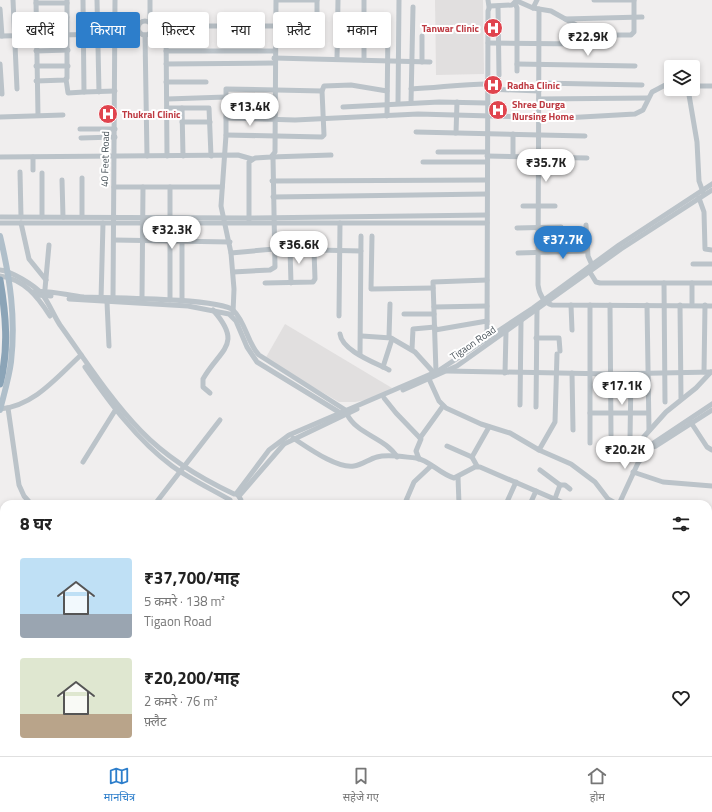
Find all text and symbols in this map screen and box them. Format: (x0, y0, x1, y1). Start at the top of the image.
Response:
chip: खरीदें (12, 12, 68, 48)
chip: किराया (76, 12, 140, 48)
chip: फ़िल्टर (148, 12, 209, 48)
chip: नया (217, 12, 265, 48)
chip: फ़्लैट (273, 12, 325, 48)
chip: मकान (333, 12, 391, 48)
hospital icon: Tanwar Clinic (482, 17, 504, 39)
place label: Tanwar Clinic (422, 21, 480, 36)
pin: ₹22.9K (555, 23, 621, 57)
text: ₹22.9K (568, 26, 608, 46)
map controls (664, 60, 700, 96)
button: layers (664, 60, 700, 96)
hospital icon: Radha Clinic (482, 74, 504, 96)
place label: Radha Clinic (507, 78, 560, 93)
pin: ₹13.4K (217, 93, 283, 127)
text: ₹13.4K (230, 96, 270, 116)
place label: Shree Durga Nursing Home (512, 97, 574, 124)
hospital icon: Shree Durga Nursing Home (487, 99, 509, 121)
hospital icon: Thukral Clinic (97, 103, 119, 125)
place label: Thukral Clinic (122, 107, 181, 122)
street label: 40 Feet Road (97, 131, 113, 187)
pin: ₹35.7K (513, 149, 579, 183)
text: ₹35.7K (526, 152, 566, 172)
pin: ₹32.3K (139, 216, 205, 250)
text: ₹32.3K (152, 219, 192, 239)
pin: ₹37.7K (530, 226, 596, 260)
text: ₹37.7K (543, 229, 583, 249)
pin: ₹36.6K (266, 231, 332, 265)
text: ₹36.6K (279, 234, 319, 254)
street label: Tigaon Road (447, 322, 499, 364)
pin: ₹17.1K (589, 372, 655, 406)
text: ₹17.1K (602, 375, 642, 395)
pin: ₹20.2K (592, 436, 658, 470)
text: ₹20.2K (605, 439, 645, 459)
text: 8 घर (20, 511, 52, 537)
icon: filters (670, 513, 692, 535)
text: ₹37,700/माह (144, 565, 239, 591)
icon: home (52, 574, 100, 622)
icon: heart (670, 587, 692, 609)
text: 5 कमरे · 138 m² (144, 591, 225, 611)
text: Tigaon Road (144, 611, 212, 631)
text: ₹20,200/माह (144, 665, 239, 691)
icon: home (52, 674, 100, 722)
icon: heart (670, 687, 692, 709)
text: 2 कमरे · 76 m² (144, 691, 218, 711)
text: फ़्लैट (144, 711, 167, 731)
tab: मानचित्र (104, 765, 135, 805)
tab: सहेजे गए (343, 765, 379, 805)
tab: होम (586, 765, 608, 805)

